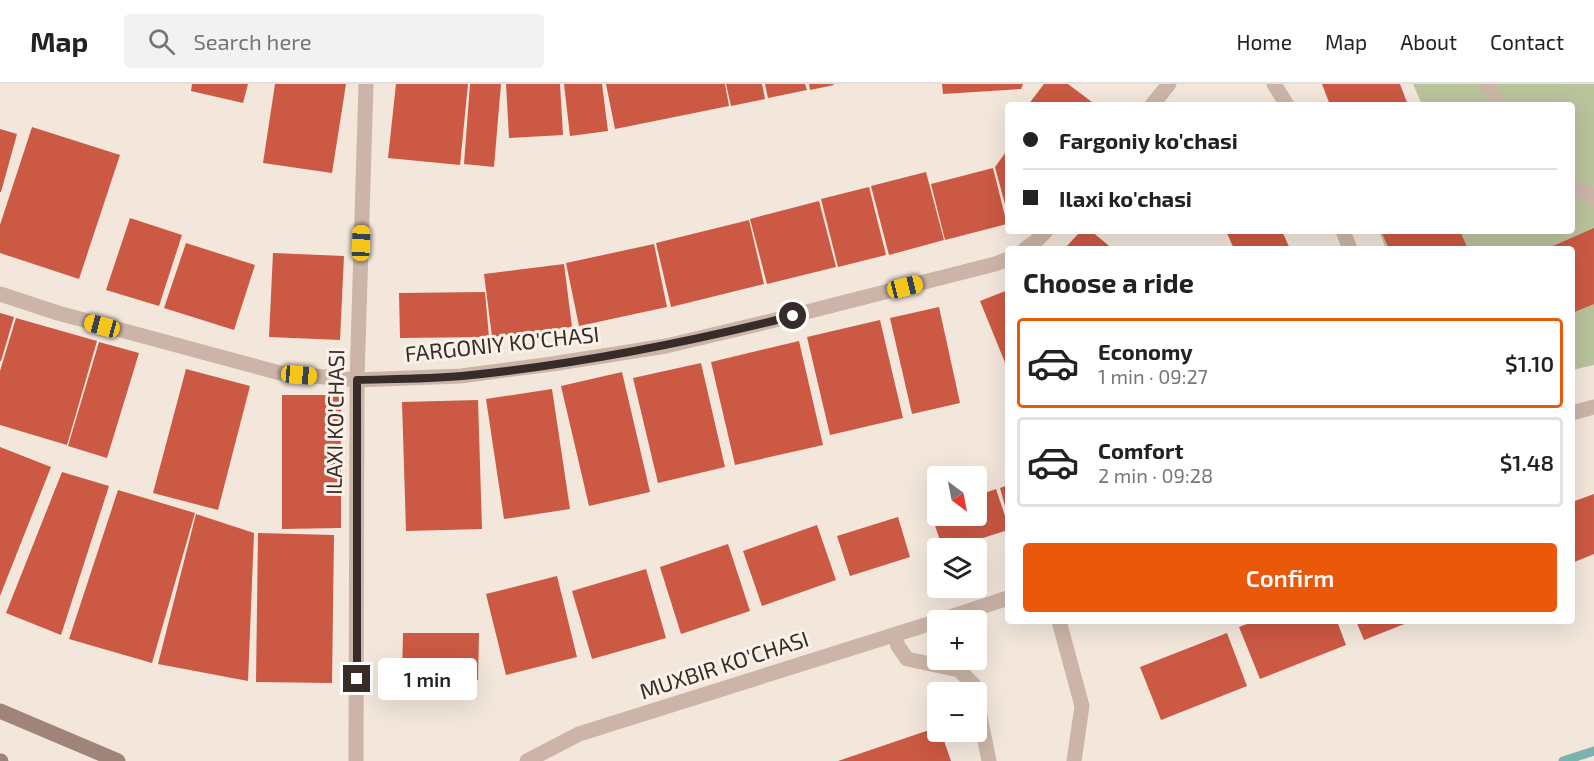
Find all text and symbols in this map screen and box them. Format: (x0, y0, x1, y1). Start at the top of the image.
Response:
search box (124, 14, 544, 68)
text: Map (30, 24, 88, 58)
icon: search (145, 25, 178, 58)
text: Search here (193, 28, 312, 54)
text: Home (1236, 29, 1292, 54)
text: Map (1325, 29, 1367, 54)
text: About (1400, 29, 1457, 54)
text: Contact (1490, 29, 1564, 54)
text: Fargoniy ko'chasi (1059, 127, 1238, 153)
text: Ilaxi ko'chasi (1059, 185, 1192, 211)
car (351, 225, 371, 261)
text: Choose a ride (1023, 266, 1194, 298)
car (885, 274, 925, 300)
route start (779, 302, 806, 329)
car (82, 313, 122, 339)
street label: FARGONIY KO'CHASI (403, 320, 600, 366)
icon: car (1026, 336, 1080, 390)
text: Economy (1098, 338, 1193, 364)
street label: ILAXI KO'CHASI (320, 349, 348, 495)
text: $1.10 (1505, 350, 1554, 376)
car (280, 364, 318, 386)
text: 1 min · 09:27 (1098, 364, 1208, 388)
icon: car (1026, 435, 1080, 489)
text: Comfort (1098, 437, 1183, 463)
text: $1.48 (1500, 449, 1554, 475)
text: 2 min · 09:28 (1098, 463, 1213, 487)
north arrow (927, 466, 987, 526)
map controls (927, 466, 987, 742)
button: layers (927, 538, 987, 598)
button: Confirm (1023, 543, 1557, 612)
button: + (927, 610, 987, 670)
street label: MUXBIR KO'CHASI (636, 624, 811, 704)
callout: 1 min (378, 658, 477, 700)
route end (343, 665, 370, 692)
text: 1 min (404, 667, 451, 691)
button: − (927, 682, 987, 742)

